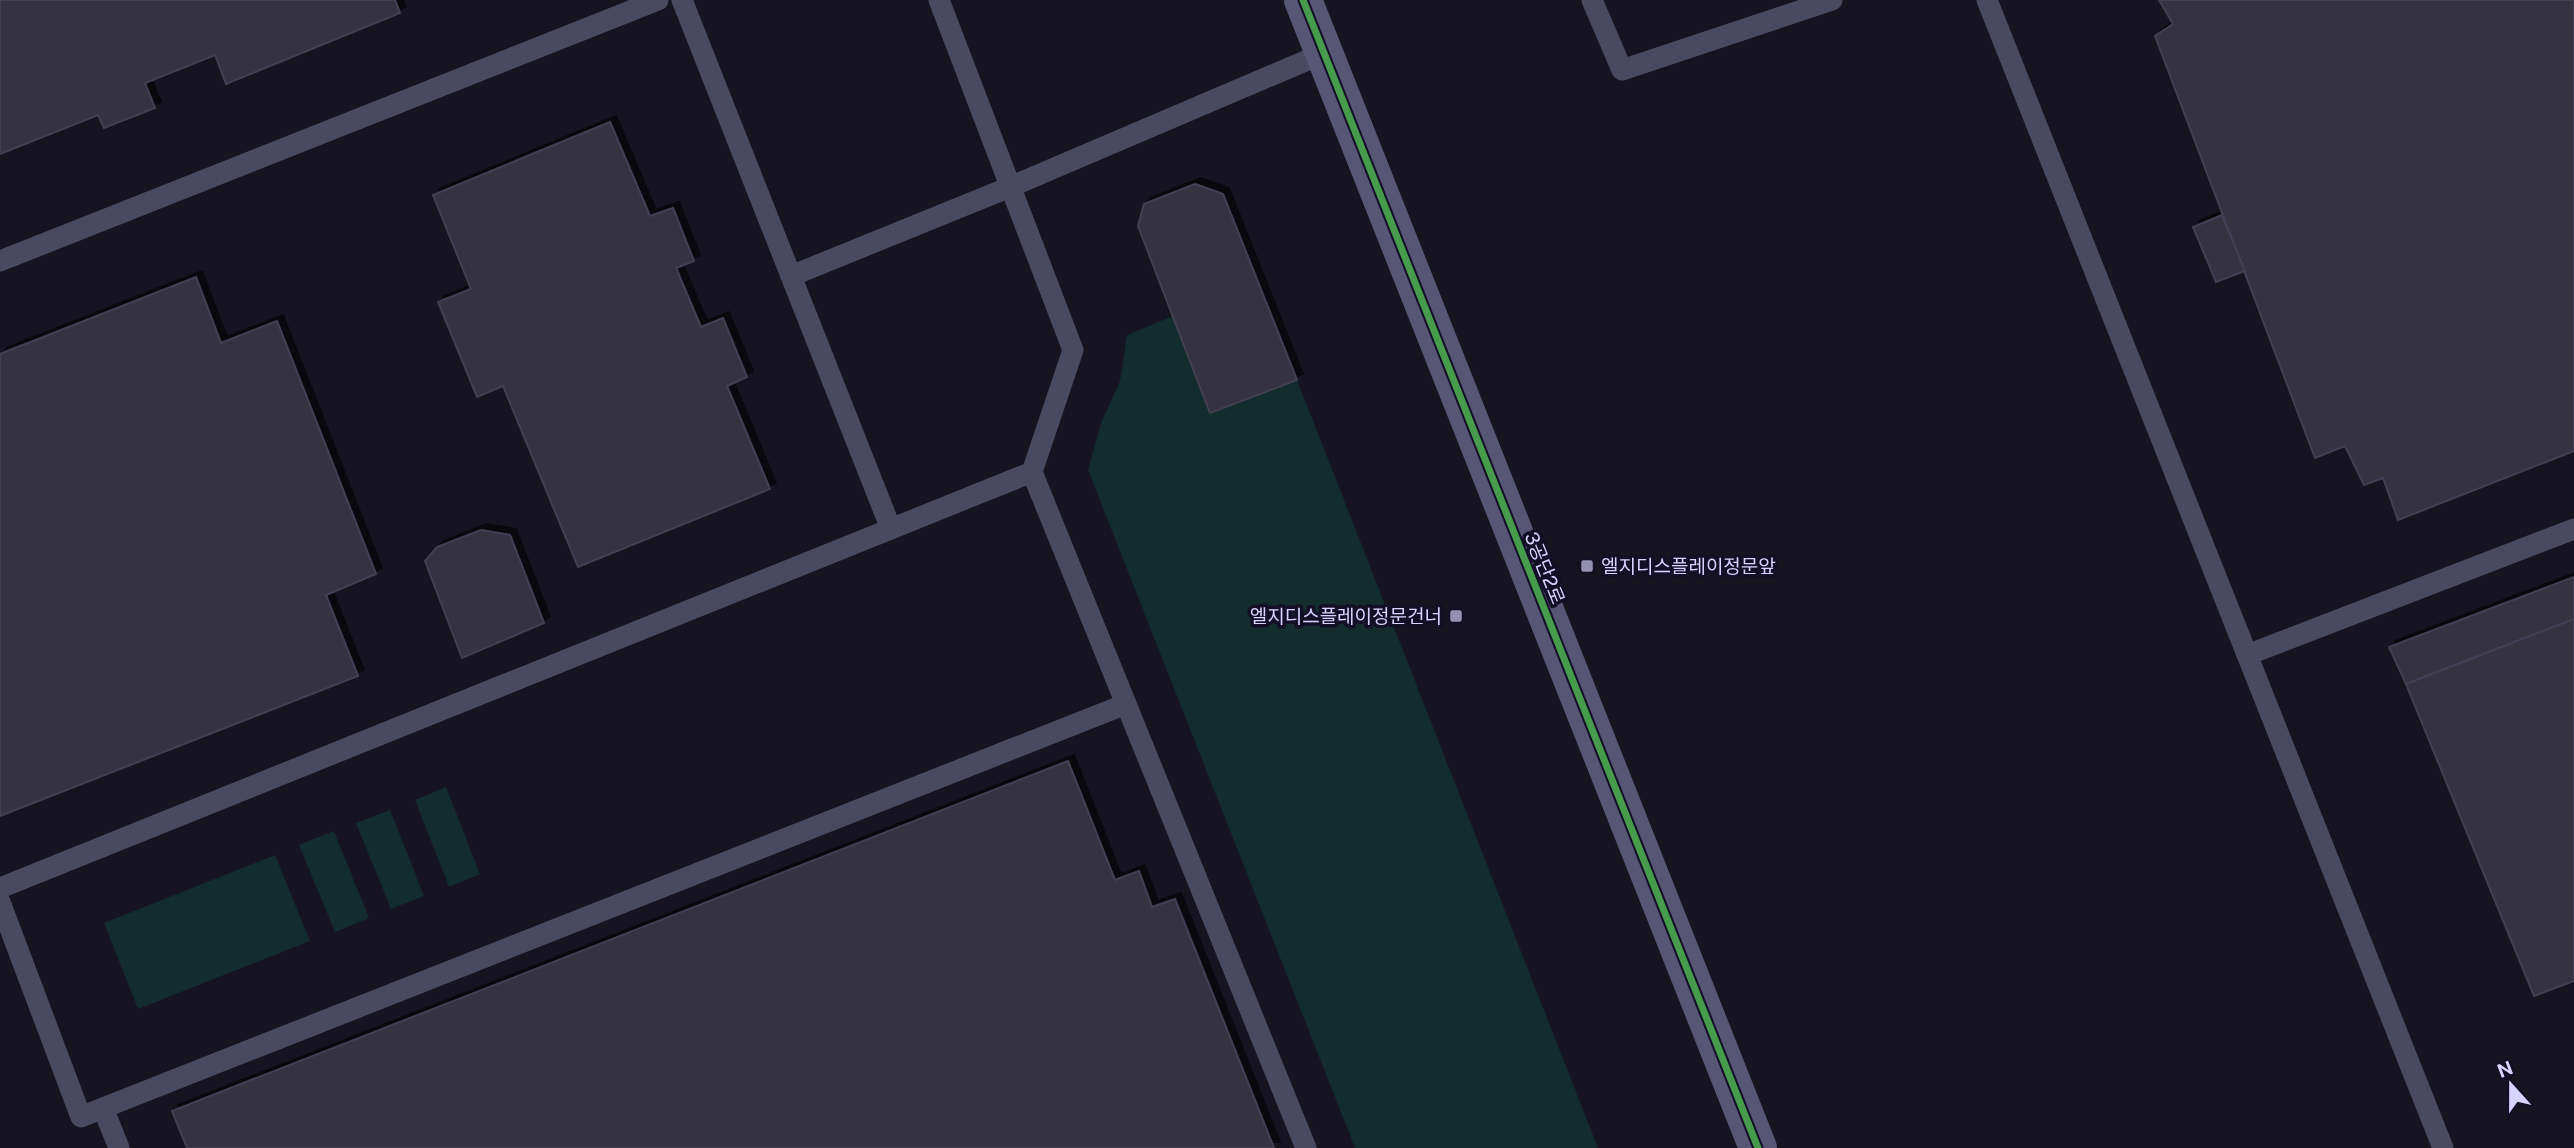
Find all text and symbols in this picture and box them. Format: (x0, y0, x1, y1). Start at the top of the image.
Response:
street label: 3공단2로 (1521, 529, 1569, 607)
place label: 엘지디스플레이정문앞 (1601, 555, 1776, 577)
marker: 엘지디스플레이정문앞 (1579, 558, 1595, 574)
place label: 엘지디스플레이정문건너 (1250, 605, 1442, 627)
marker: 엘지디스플레이정문건너 (1448, 608, 1464, 624)
north arrow (2476, 1050, 2546, 1120)
text: N (2494, 1056, 2516, 1082)

